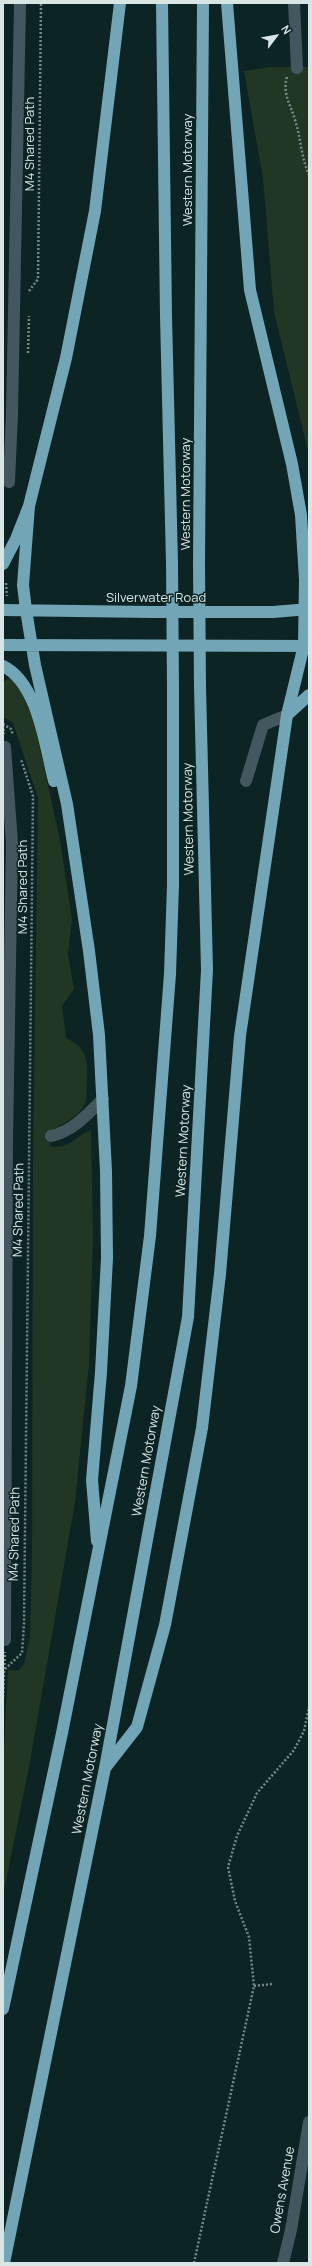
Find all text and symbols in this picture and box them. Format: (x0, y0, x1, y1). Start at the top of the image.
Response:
north arrow (256, 16, 296, 56)
text: N (278, 22, 295, 37)
street label: M4 Shared Path (22, 97, 38, 191)
street label: Western Motorway (180, 114, 196, 226)
street label: Western Motorway (178, 438, 194, 550)
street label: Silverwater Road (106, 590, 206, 606)
street label: Western Motorway (180, 763, 198, 875)
street label: M4 Shared Path (15, 840, 31, 934)
street label: Western Motorway (173, 1084, 195, 1198)
street label: M4 Shared Path (10, 1163, 28, 1257)
street label: Western Motorway (130, 1404, 164, 1518)
street label: M4 Shared Path (6, 1487, 24, 1581)
street label: Western Motorway (70, 1722, 106, 1836)
street label: Owens Avenue (268, 2145, 298, 2235)

